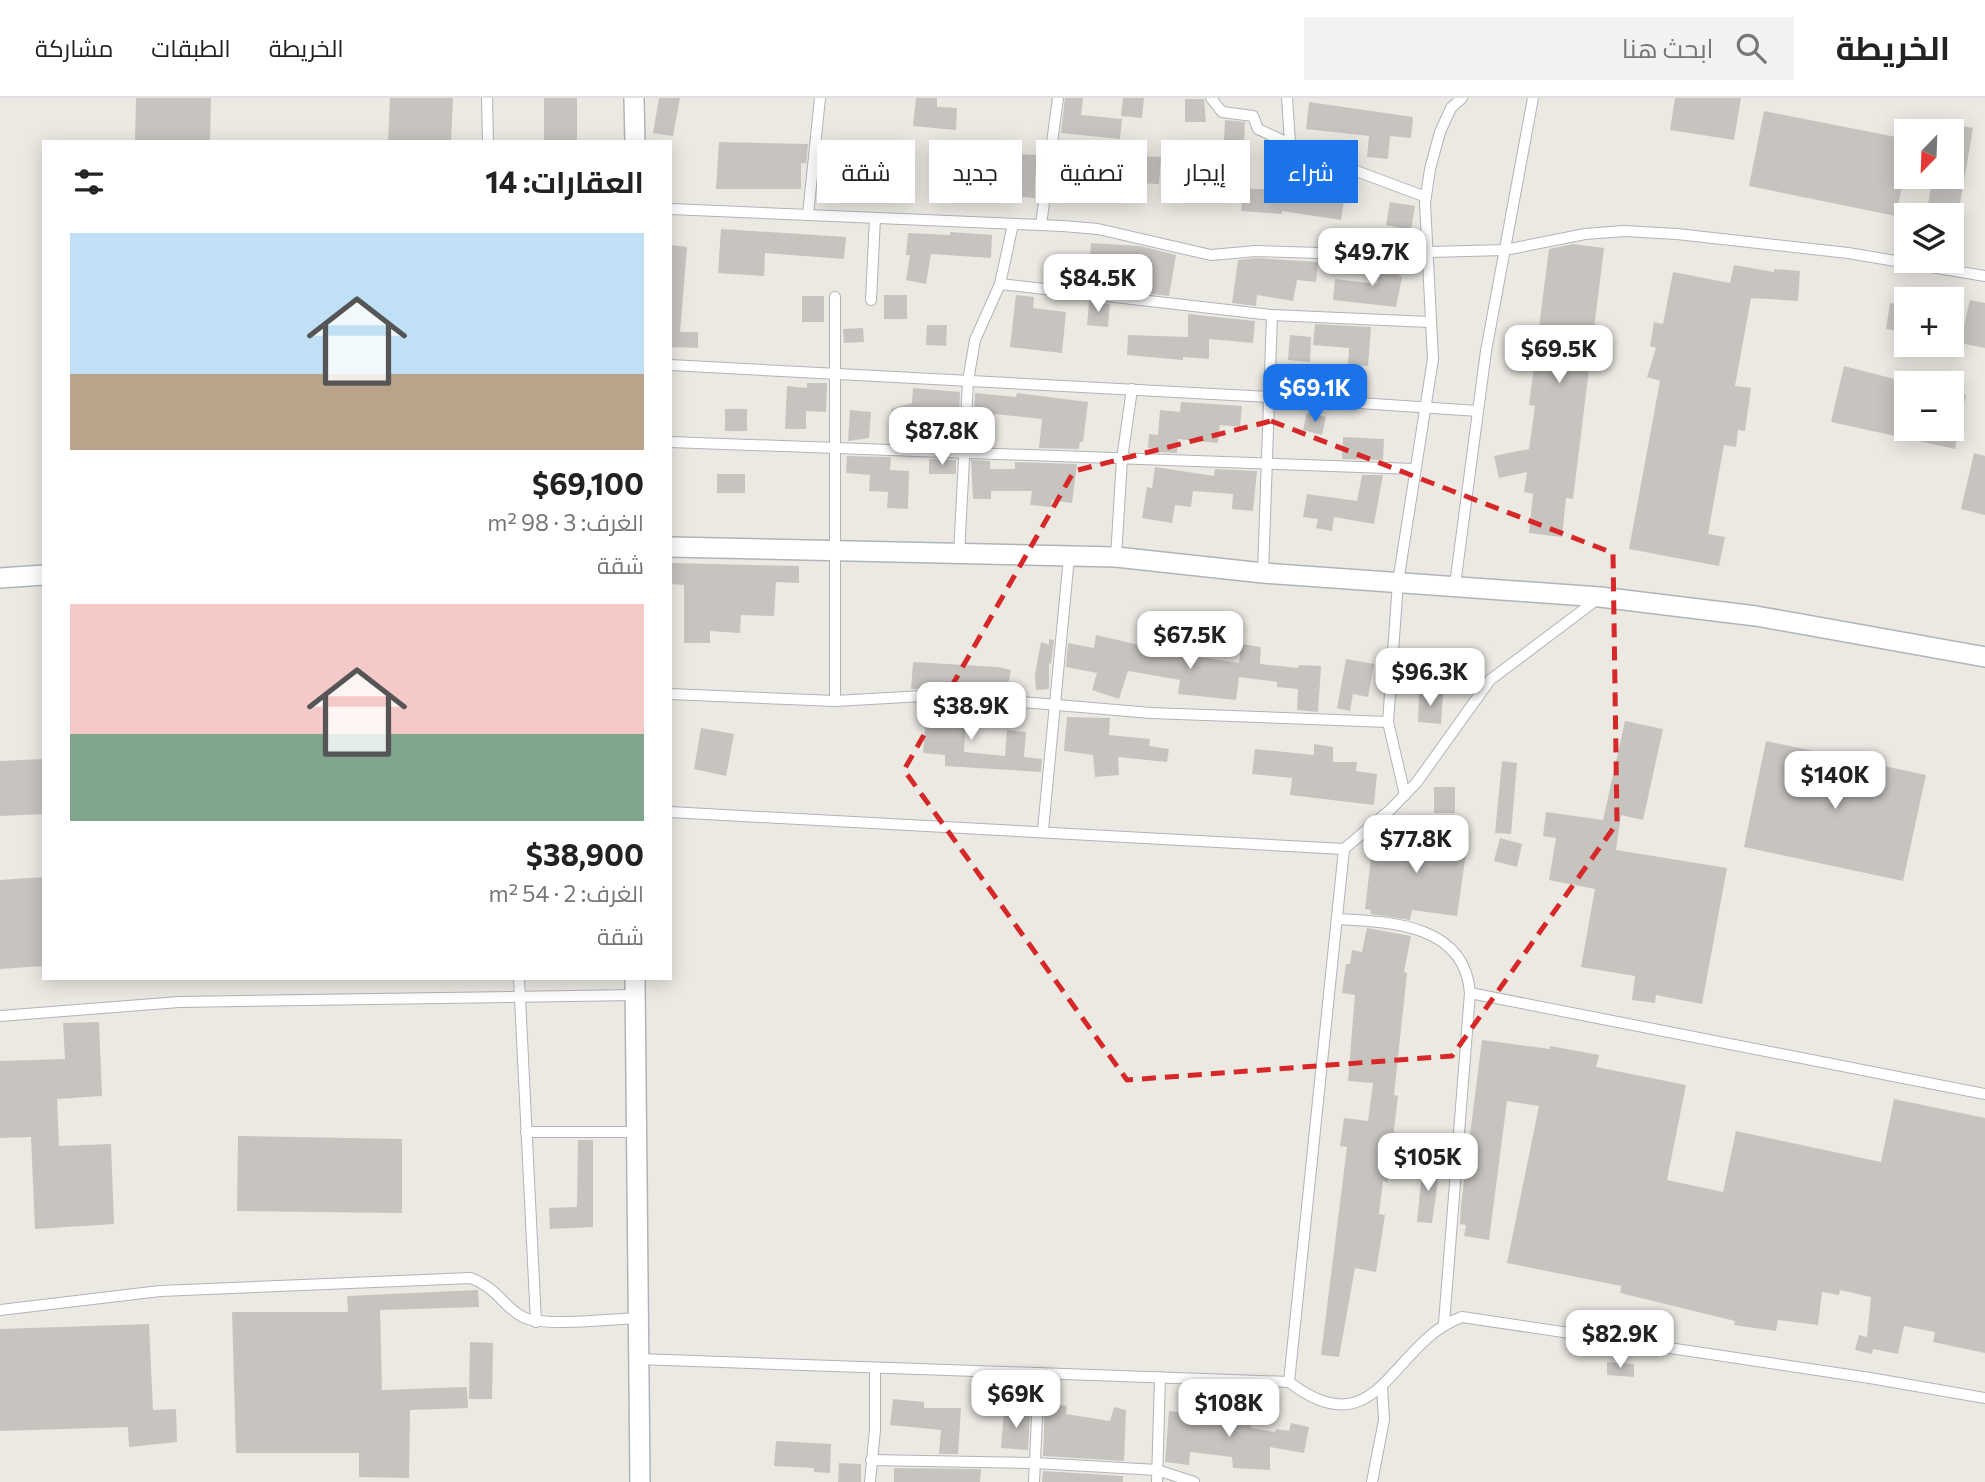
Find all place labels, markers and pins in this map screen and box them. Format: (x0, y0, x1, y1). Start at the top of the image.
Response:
pin: $49.7K (1315, 228, 1429, 288)
pin: $84.5K (1041, 254, 1155, 314)
pin: $69.5K (1502, 326, 1616, 385)
pin: $69.1K (1258, 364, 1372, 424)
pin: $87.8K (885, 408, 999, 467)
pin: $67.5K (1133, 612, 1247, 671)
pin: $96.3K (1373, 648, 1487, 708)
pin: $38.9K (914, 682, 1028, 742)
pin: $140K (1786, 752, 1884, 811)
pin: $77.8K (1359, 816, 1473, 875)
pin: $105K (1379, 1134, 1477, 1193)
pin: $82.9K (1563, 1310, 1677, 1370)
pin: $69K (975, 1370, 1057, 1430)
pin: $108K (1180, 1380, 1278, 1439)

